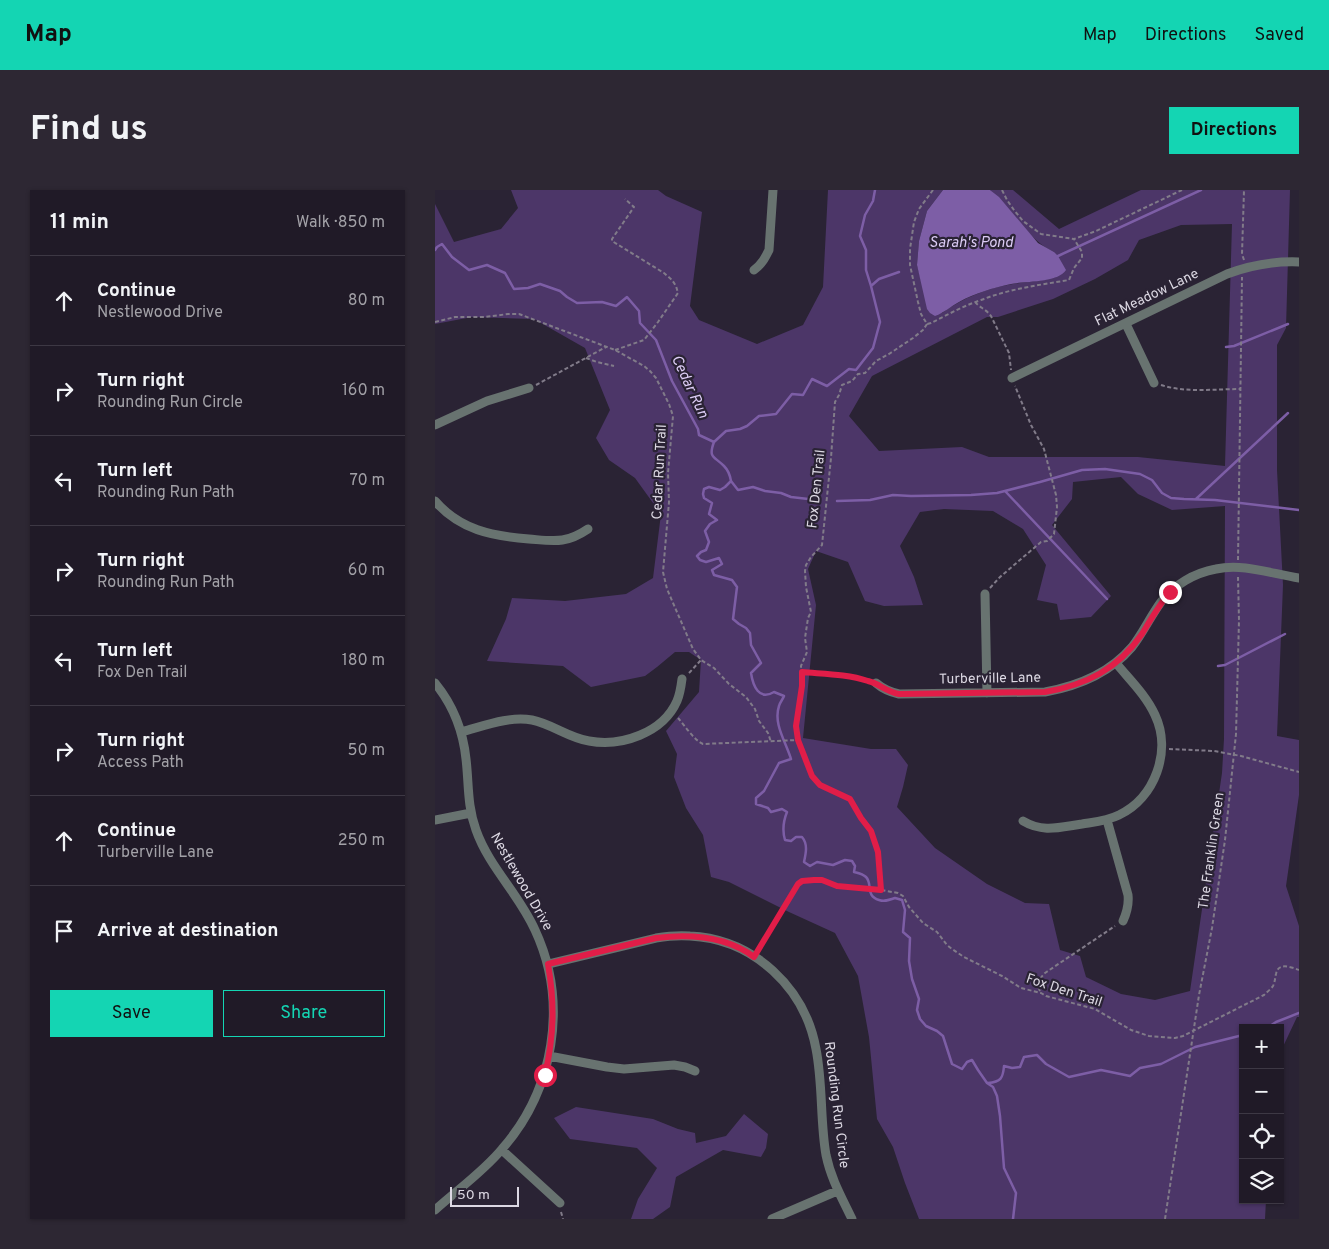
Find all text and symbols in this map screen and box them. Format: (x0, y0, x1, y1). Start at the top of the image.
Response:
text: Map (25, 20, 72, 50)
text: Map (1083, 24, 1117, 47)
text: Directions (1145, 24, 1227, 47)
text: Saved (1255, 24, 1304, 47)
button: Directions (1169, 107, 1299, 154)
text: Find us (30, 108, 148, 152)
text: 11 min (50, 209, 109, 236)
text: Walk · 850 m (296, 213, 385, 233)
water label: Sarah's Pond (929, 234, 1014, 253)
street label: Flat Meadow Lane (1092, 265, 1202, 331)
text: Continue (97, 279, 176, 303)
icon: ahead (50, 287, 78, 315)
text: 80 m (348, 291, 385, 311)
text: Nestlewood Drive (97, 303, 223, 323)
water label: Cedar Run (666, 352, 712, 422)
text: Turn right (97, 369, 185, 393)
icon: right (50, 377, 78, 405)
text: 160 m (342, 381, 385, 401)
text: Rounding Run Circle (97, 393, 243, 413)
street label: Cedar Run Trail (649, 424, 671, 520)
street label: Fox Den Trail (804, 449, 830, 529)
text: Turn left (97, 459, 173, 483)
icon: left (50, 467, 78, 495)
text: 70 m (350, 471, 385, 491)
text: Rounding Run Path (97, 483, 235, 503)
text: Turn right (97, 549, 185, 573)
icon: right (50, 557, 78, 585)
text: 60 m (348, 561, 385, 581)
text: Rounding Run Path (97, 573, 235, 593)
route end (1159, 581, 1182, 604)
text: Turn left (97, 639, 173, 663)
icon: left (50, 647, 78, 675)
text: 180 m (342, 651, 385, 671)
text: Fox Den Trail (97, 663, 188, 683)
street label: Turberville Lane (939, 670, 1041, 688)
text: Turn right (97, 729, 185, 753)
icon: right (50, 737, 78, 765)
text: 50 m (348, 741, 385, 761)
text: Access Path (97, 753, 184, 773)
street label: The Franklin Green (1195, 791, 1229, 911)
text: Continue (97, 819, 176, 843)
icon: ahead (50, 827, 78, 855)
street label: Nestlewood Drive (486, 830, 556, 934)
text: 250 m (338, 831, 385, 851)
text: Turberville Lane (97, 843, 214, 863)
icon: arrive (50, 917, 78, 945)
text: Arrive at destination (97, 919, 278, 943)
street label: Fox Den Trail (1024, 971, 1104, 1011)
button: Save (50, 990, 213, 1037)
button: Share (223, 990, 385, 1037)
map controls (1239, 1024, 1284, 1204)
button: + (1239, 1024, 1284, 1069)
street label: Rounding Run Circle (820, 1041, 852, 1169)
route start (534, 1064, 557, 1087)
button: − (1239, 1069, 1284, 1114)
button: locate (1239, 1114, 1284, 1159)
button: layers (1239, 1159, 1284, 1204)
scale bar (450, 1184, 519, 1207)
text: 50 m (457, 1187, 490, 1204)

